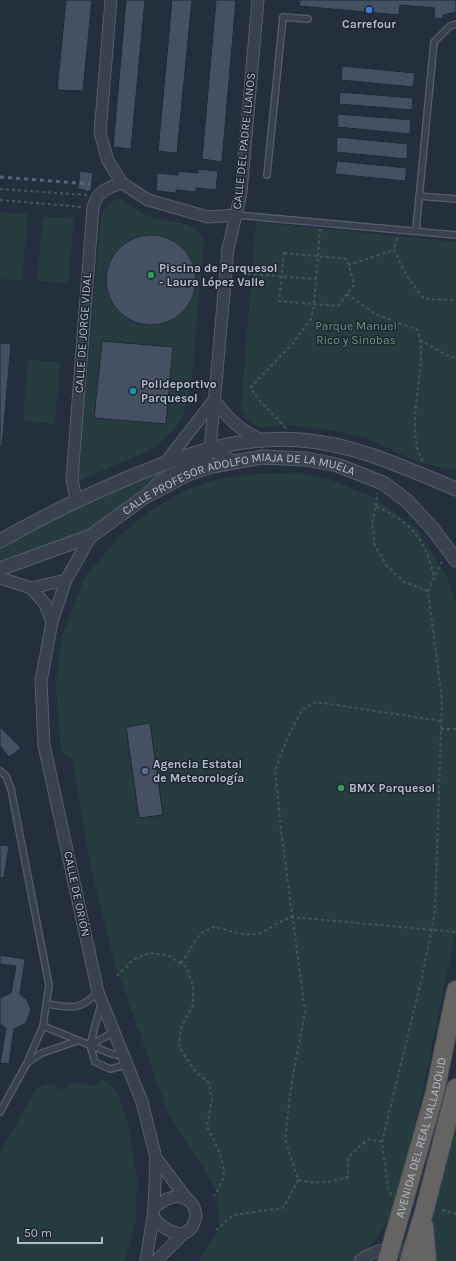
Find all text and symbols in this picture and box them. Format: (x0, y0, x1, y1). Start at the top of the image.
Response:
marker: Carrefour (364, 5, 374, 15)
place label: Carrefour (342, 17, 396, 31)
street label: CALLE DEL PADRE LLANOS (230, 72, 258, 210)
place label: Piscina de Parquesol - Laura López Valle (159, 261, 278, 289)
marker: Piscina de Parquesol - Laura López Valle (146, 270, 156, 280)
street label: CALLE DE JORGE VIDAL (72, 272, 94, 394)
park label: Parque Manuel Rico y Sinobas (315, 319, 397, 347)
place label: Polideportivo Parquesol (141, 377, 217, 405)
marker: Polideportivo Parquesol (128, 386, 138, 396)
street label: CALLE PROFESOR ADOLFO MIAJA DE LA MUELA (120, 450, 357, 518)
place label: Agencia Estatal de Meteorología (153, 757, 244, 785)
marker: Agencia Estatal de Meteorología (140, 766, 150, 776)
place label: BMX Parquesol (349, 781, 435, 795)
marker: BMX Parquesol (336, 783, 346, 793)
street label: CALLE DE ORIÓN (61, 850, 94, 938)
street label: AVENIDA DEL REAL VALLADOLID (393, 1056, 449, 1220)
scale bar (18, 1219, 102, 1245)
text: 50 m (24, 1226, 52, 1240)

